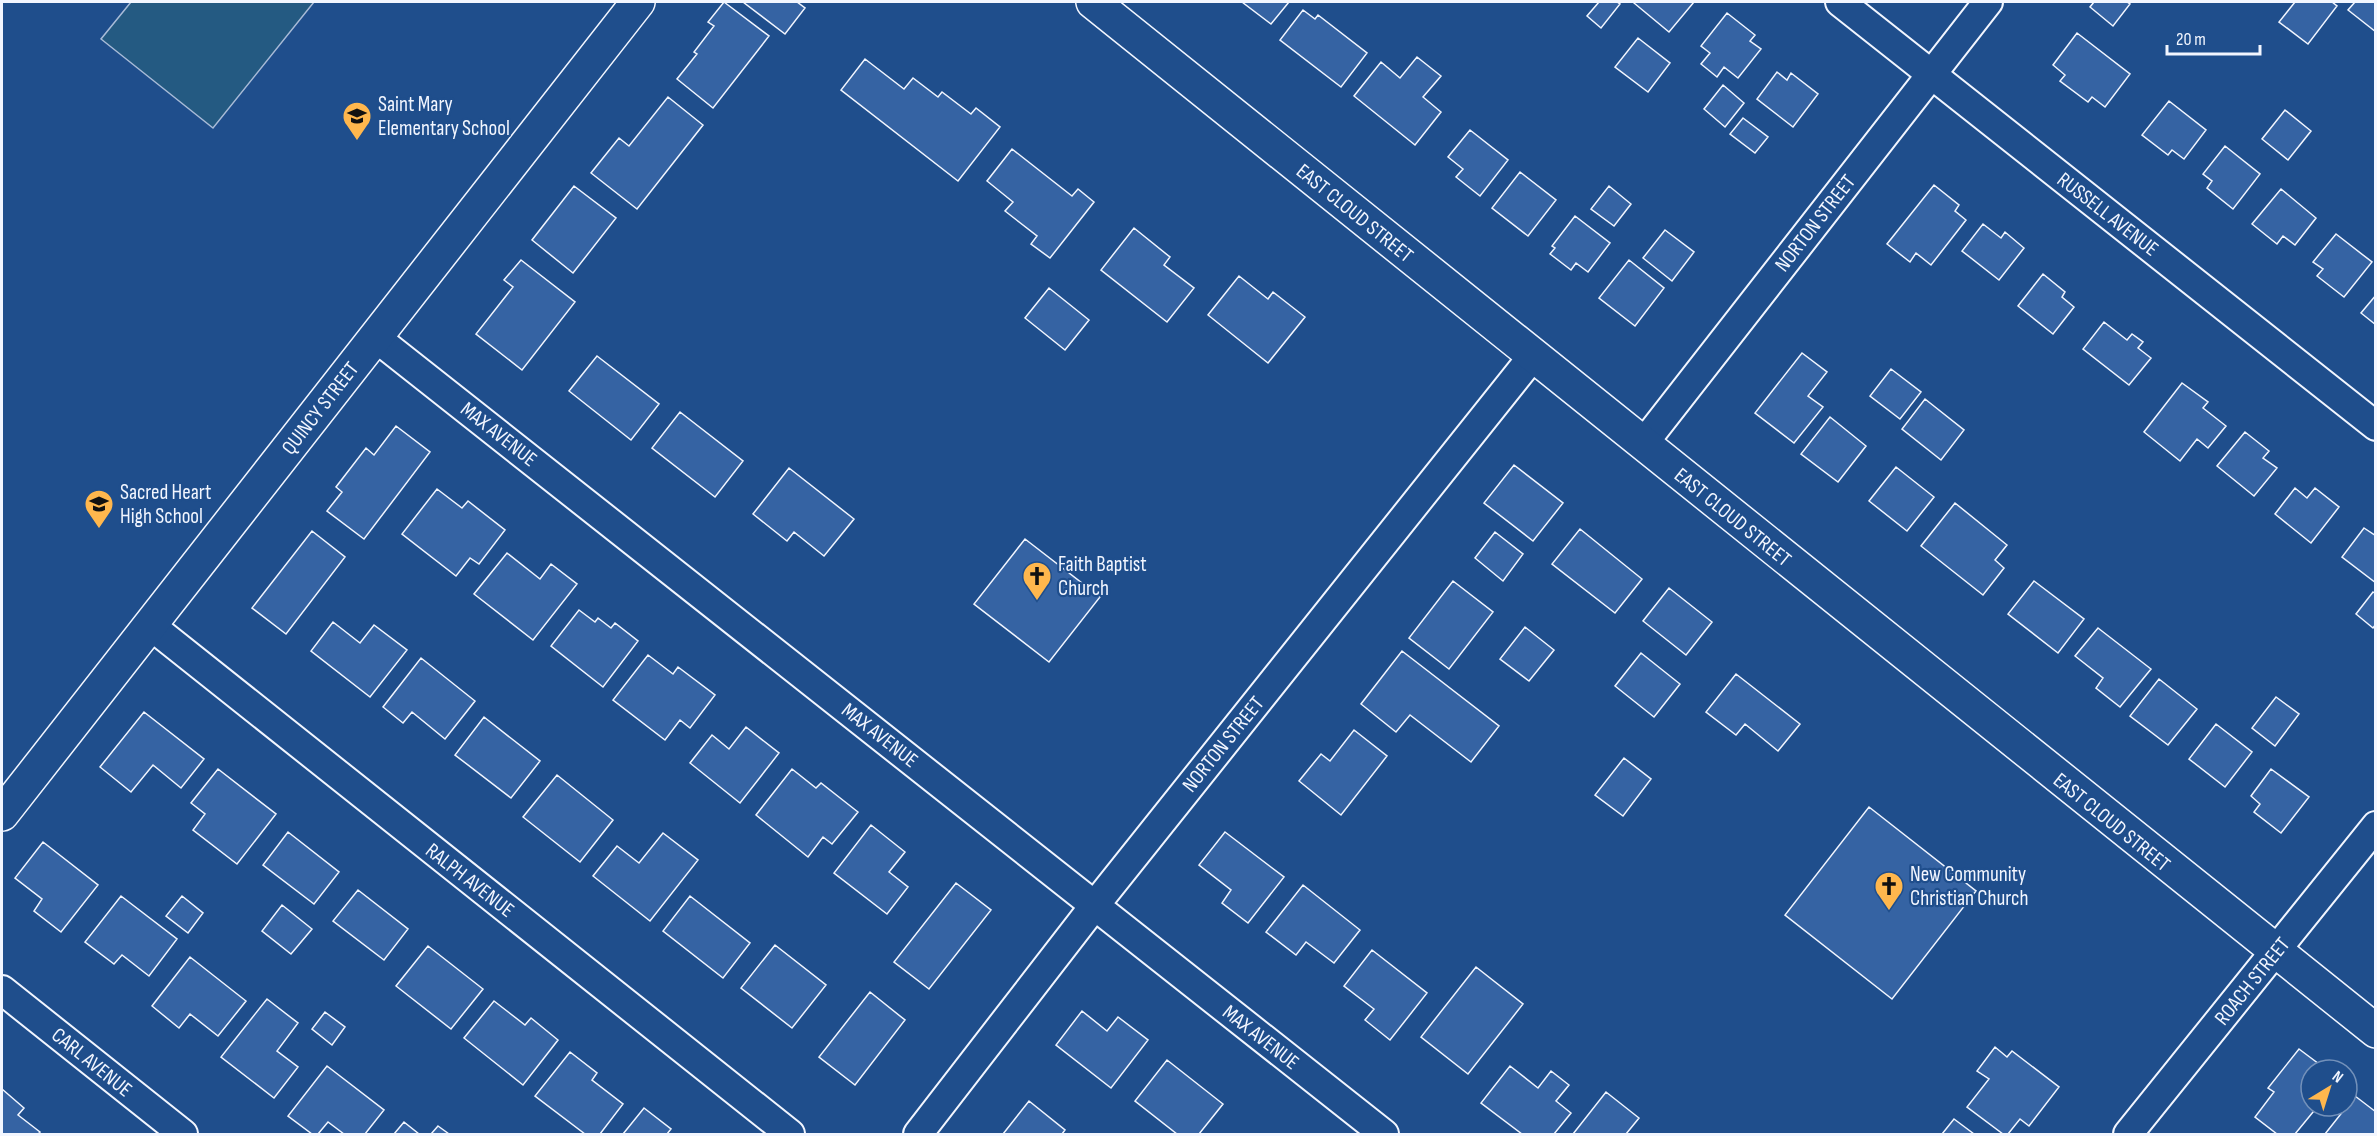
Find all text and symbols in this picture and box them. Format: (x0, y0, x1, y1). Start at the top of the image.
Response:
scale bar (2167, 18, 2260, 56)
text: 20 m (2176, 29, 2206, 50)
place label: Saint Mary Elementary School (378, 92, 510, 141)
school or university icon: Saint Mary Elementary School (341, 100, 373, 142)
street label: EAST CLOUD STREET (1291, 159, 1419, 268)
street label: RUSSELL AVENUE (2052, 167, 2163, 262)
street label: NORTON STREET (1770, 170, 1861, 277)
street label: QUINCY STREET (276, 357, 365, 460)
street label: MAX AVENUE (456, 397, 542, 472)
street label: EAST CLOUD STREET (1669, 463, 1797, 572)
place label: Sacred Heart High School (120, 480, 211, 529)
school or university icon: Sacred Heart High School (83, 488, 115, 530)
place label: Faith Baptist Church (1058, 552, 1147, 601)
church icon: Faith Baptist Church (1021, 560, 1053, 602)
street label: NORTON STREET (1177, 691, 1270, 797)
street label: MAX AVENUE (837, 698, 923, 773)
street label: EAST CLOUD STREET (2048, 768, 2176, 877)
street label: RALPH AVENUE (420, 838, 519, 923)
place label: New Community Christian Church (1910, 862, 2028, 911)
church icon: New Community Christian Church (1873, 870, 1905, 912)
street label: ROACH STREET (2209, 932, 2296, 1030)
street label: MAX AVENUE (1218, 1000, 1304, 1075)
street label: CARL AVENUE (46, 1022, 137, 1102)
north arrow (2299, 1058, 2359, 1118)
text: N (2328, 1067, 2347, 1087)

